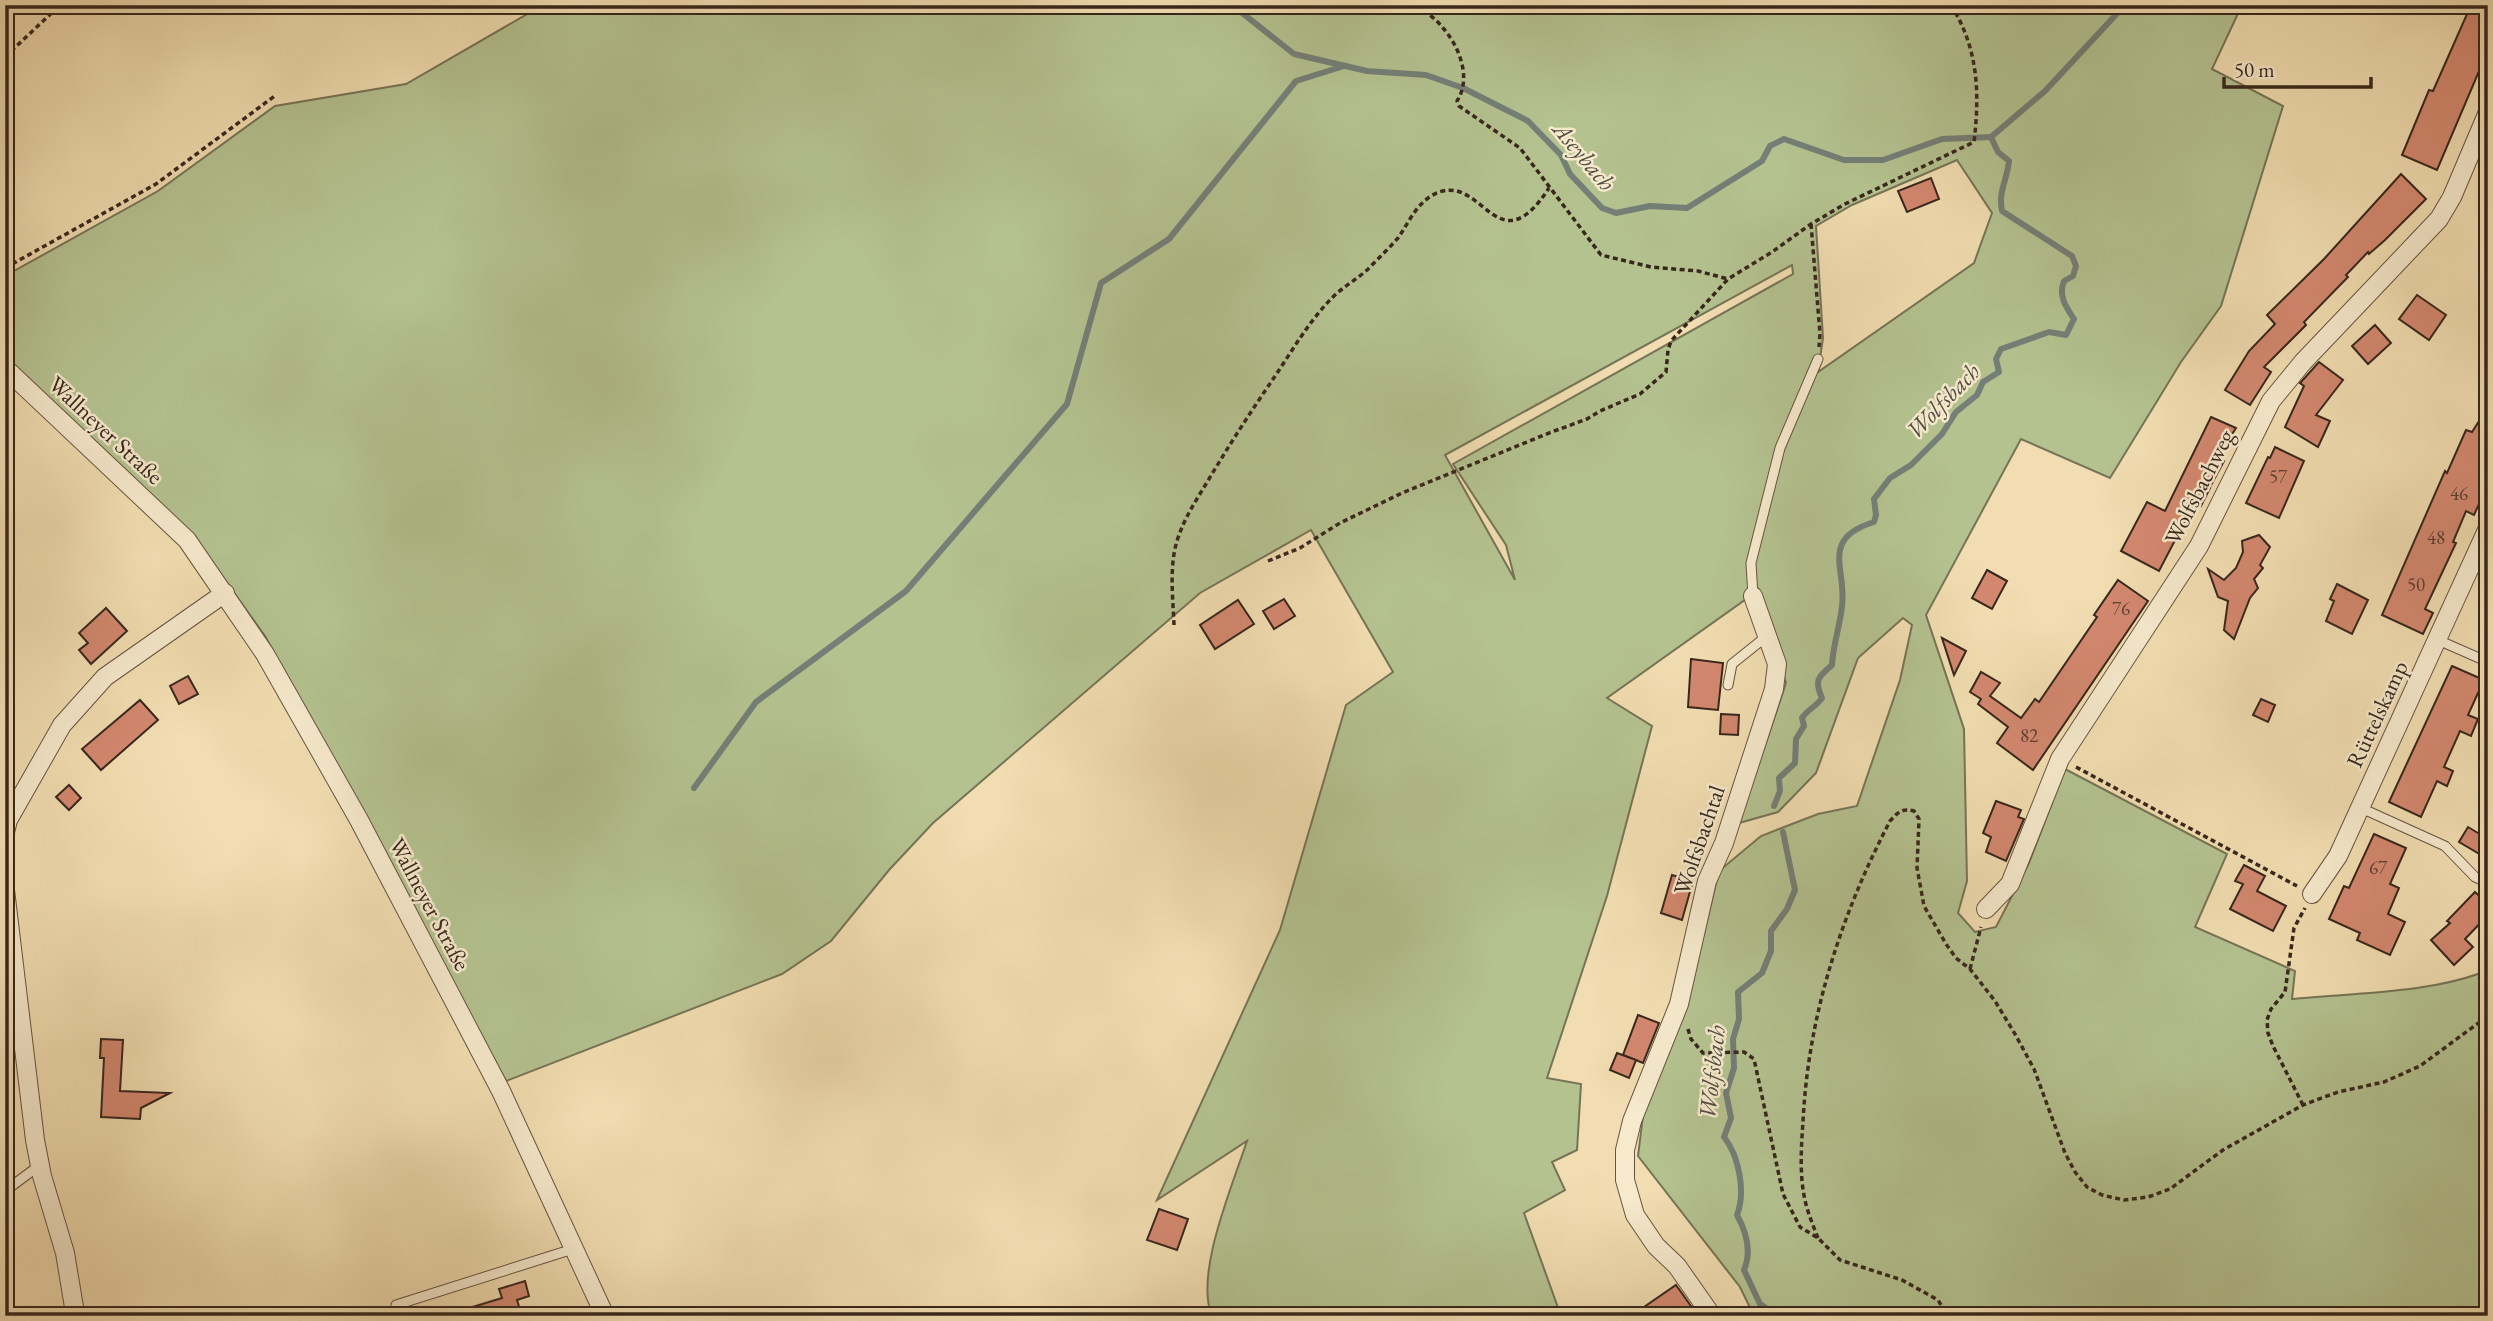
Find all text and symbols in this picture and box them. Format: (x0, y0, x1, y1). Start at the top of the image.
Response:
scale bar (2224, 46, 2370, 90)
text: 50 m (2234, 56, 2275, 83)
water label: Aseybach (1545, 113, 1623, 197)
water label: Wolfsbach (1899, 356, 1987, 445)
street label: Wallneyer Straße (42, 369, 170, 491)
street label: Wolfsbachweg (2157, 423, 2241, 550)
house number: 57 (2269, 464, 2288, 489)
house number: 46 (2450, 481, 2468, 506)
house number: 48 (2427, 525, 2445, 550)
house number: 50 (2407, 572, 2425, 597)
house number: 76 (2112, 596, 2130, 621)
street label: Rüttelskamp (2339, 656, 2415, 772)
house number: 82 (2020, 723, 2038, 748)
street label: Wolfsbachtal (1666, 781, 1732, 899)
street label: Wallneyer Straße (382, 832, 478, 976)
house number: 67 (2369, 855, 2388, 880)
water label: Wolfsbach (1691, 1023, 1732, 1120)

